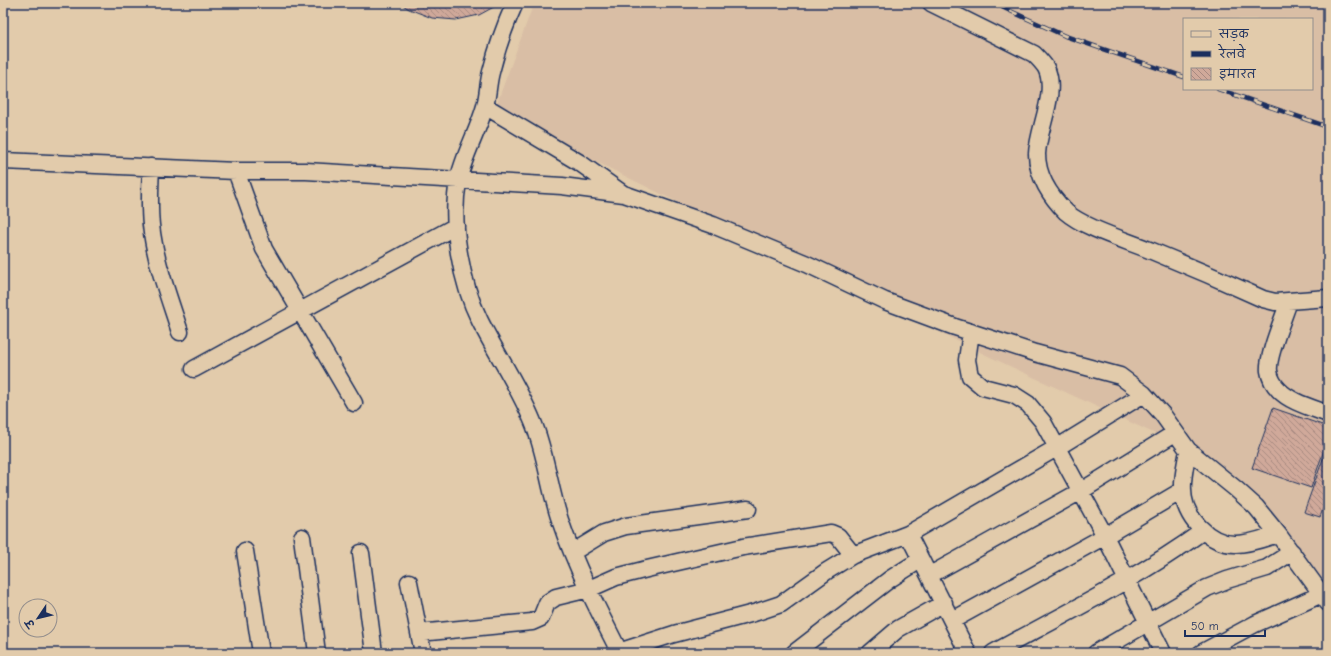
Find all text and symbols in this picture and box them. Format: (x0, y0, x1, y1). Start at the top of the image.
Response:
legend (1183, 18, 1313, 90)
text: सड़क (1218, 27, 1250, 42)
text: रेलवे (1217, 43, 1246, 61)
text: इमारत (1219, 67, 1257, 81)
north arrow (18, 598, 58, 638)
scale bar (1185, 612, 1265, 638)
text: उ (22, 615, 38, 631)
text: 50 m (1191, 619, 1219, 633)

